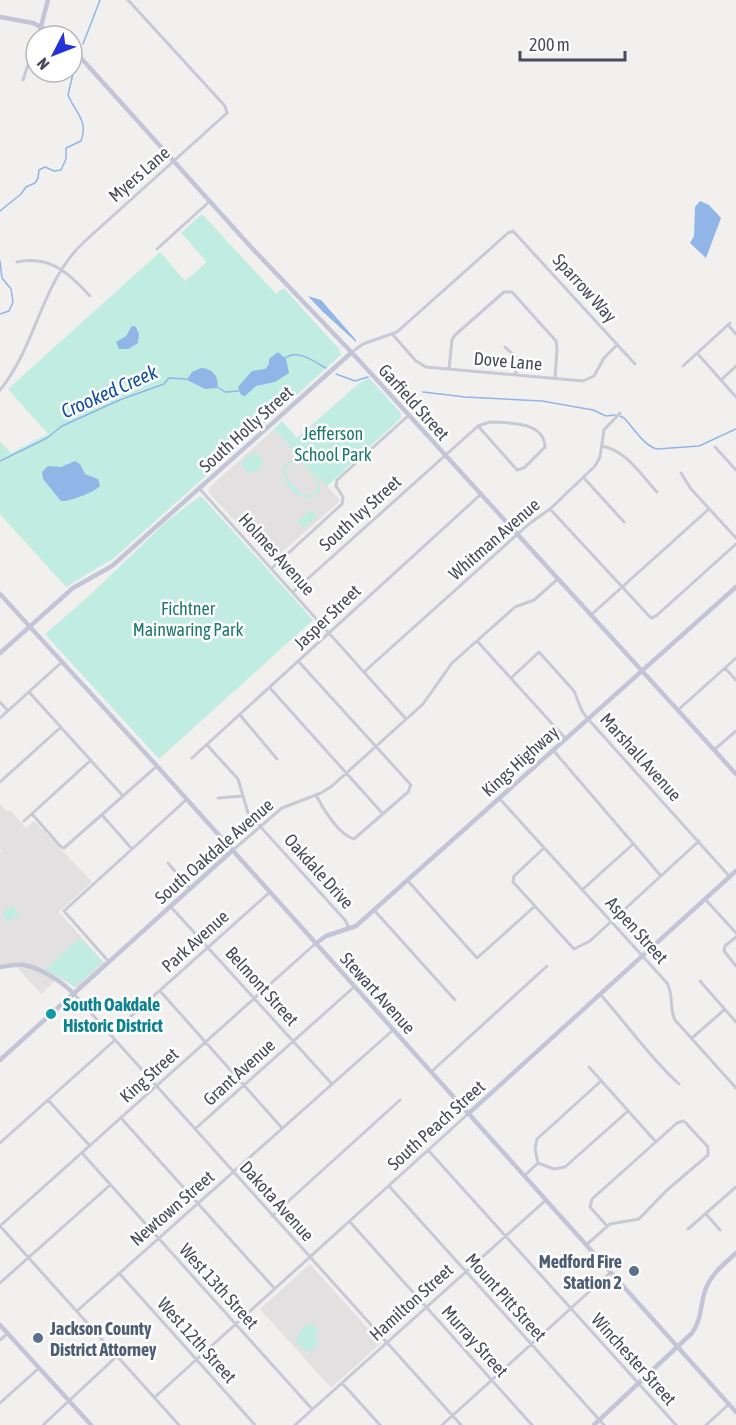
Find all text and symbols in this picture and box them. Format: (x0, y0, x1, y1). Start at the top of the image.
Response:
north arrow (24, 24, 84, 84)
scale bar (520, 24, 625, 62)
text: 200 m (529, 34, 570, 55)
text: N (33, 55, 53, 74)
street label: Myers Lane (104, 142, 174, 206)
street label: Sparrow Way (549, 249, 621, 327)
street label: Dove Lane (473, 348, 543, 374)
water label: Crooked Creek (57, 359, 161, 423)
street label: Garfield Street (374, 360, 454, 444)
street label: South Holly Street (195, 381, 297, 477)
park label: Jefferson School Park (294, 423, 372, 465)
street label: South Ivy Street (315, 471, 405, 555)
street label: Whitman Avenue (444, 494, 544, 584)
street label: Holmes Avenue (235, 509, 319, 599)
street label: Jasper Street (289, 580, 365, 654)
park label: Fichtner Mainwaring Park (133, 598, 243, 640)
street label: Marshall Avenue (596, 709, 686, 805)
street label: Kings Highway (477, 721, 563, 801)
street label: South Oakdale Avenue (151, 794, 277, 908)
street label: Oakdale Drive (280, 829, 358, 913)
street label: Aspen Street (602, 892, 672, 968)
street label: Park Avenue (157, 906, 233, 976)
street label: Belmont Street (221, 942, 303, 1030)
street label: Stewart Avenue (336, 948, 420, 1038)
place label: South Oakdale Historic District (63, 994, 164, 1036)
marker: South Oakdale Historic District (44, 1007, 58, 1021)
street label: Grant Avenue (199, 1034, 279, 1110)
street label: King Street (115, 1043, 183, 1107)
street label: South Peach Street (383, 1076, 489, 1174)
street label: Dakota Avenue (236, 1157, 318, 1245)
street label: Newtown Street (126, 1166, 218, 1250)
street label: West 13th Street (175, 1239, 263, 1333)
street label: Mount Pitt Street (461, 1249, 551, 1345)
place label: Medford Fire Station 2 (539, 1251, 622, 1293)
street label: Hamilton Street (365, 1259, 457, 1345)
marker: Medford Fire Station 2 (627, 1264, 641, 1278)
street label: West 12th Street (153, 1293, 241, 1387)
street label: Murray Street (437, 1301, 513, 1381)
street label: Winchester Street (587, 1309, 681, 1409)
place label: Jackson County District Attorney (49, 1318, 157, 1360)
marker: Jackson County District Attorney (31, 1331, 45, 1345)

